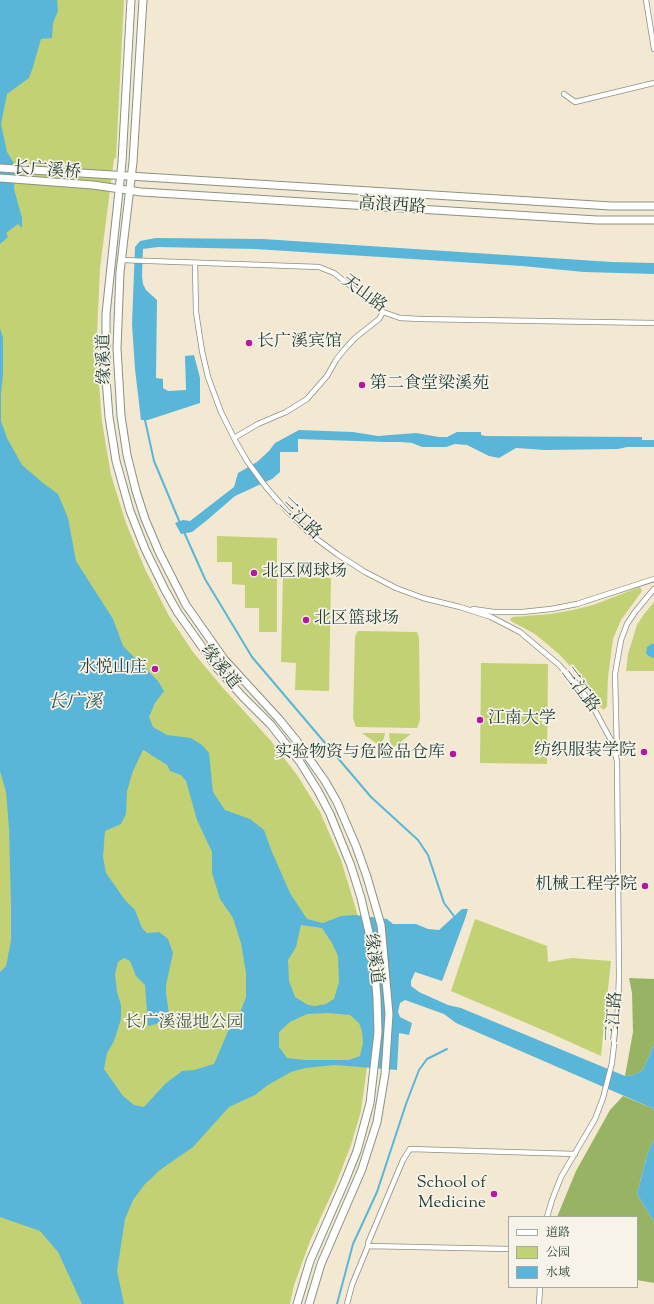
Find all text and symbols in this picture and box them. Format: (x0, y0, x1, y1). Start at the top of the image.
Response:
street label: 长广溪桥 (12, 159, 82, 185)
street label: 高浪西路 (357, 194, 427, 220)
street label: 天山路 (336, 272, 390, 318)
street label: 缘溪道 (95, 333, 117, 385)
place label: 长广溪宾馆 (257, 333, 342, 353)
marker: 长广溪宾馆 (244, 338, 254, 348)
place label: 第二食堂梁溪苑 (370, 375, 489, 395)
marker: 第二食堂梁溪苑 (357, 380, 367, 390)
street label: 三江路 (274, 495, 324, 545)
place label: 北区网球场 (262, 563, 347, 583)
marker: 北区网球场 (249, 568, 259, 578)
place label: 北区篮球场 (314, 610, 399, 630)
marker: 北区篮球场 (301, 615, 311, 625)
street label: 缘溪道 (195, 642, 243, 694)
place label: 水悦山庄 (79, 659, 147, 679)
marker: 水悦山庄 (150, 664, 160, 674)
street label: 三江路 (556, 664, 602, 718)
water label: 长广溪 (48, 693, 102, 715)
place label: 江南大学 (488, 710, 556, 730)
marker: 江南大学 (475, 715, 485, 725)
place label: 纺织服装学院 (534, 742, 636, 762)
place label: 实验物资与危险品仓库 (275, 744, 445, 764)
marker: 纺织服装学院 (639, 747, 649, 757)
marker: 实验物资与危险品仓库 (448, 749, 458, 759)
place label: 机械工程学院 (535, 876, 637, 896)
marker: 机械工程学院 (640, 881, 650, 891)
street label: 缘溪道 (358, 932, 386, 986)
street label: 三江路 (604, 991, 628, 1043)
park label: 长广溪湿地公园 (125, 1014, 243, 1034)
place label: School of Medicine (416, 1174, 486, 1214)
marker: School of Medicine (489, 1189, 499, 1199)
legend (508, 1216, 638, 1288)
text: 道路 (546, 1224, 570, 1242)
text: 公园 (546, 1244, 570, 1262)
text: 水域 (546, 1264, 570, 1282)

